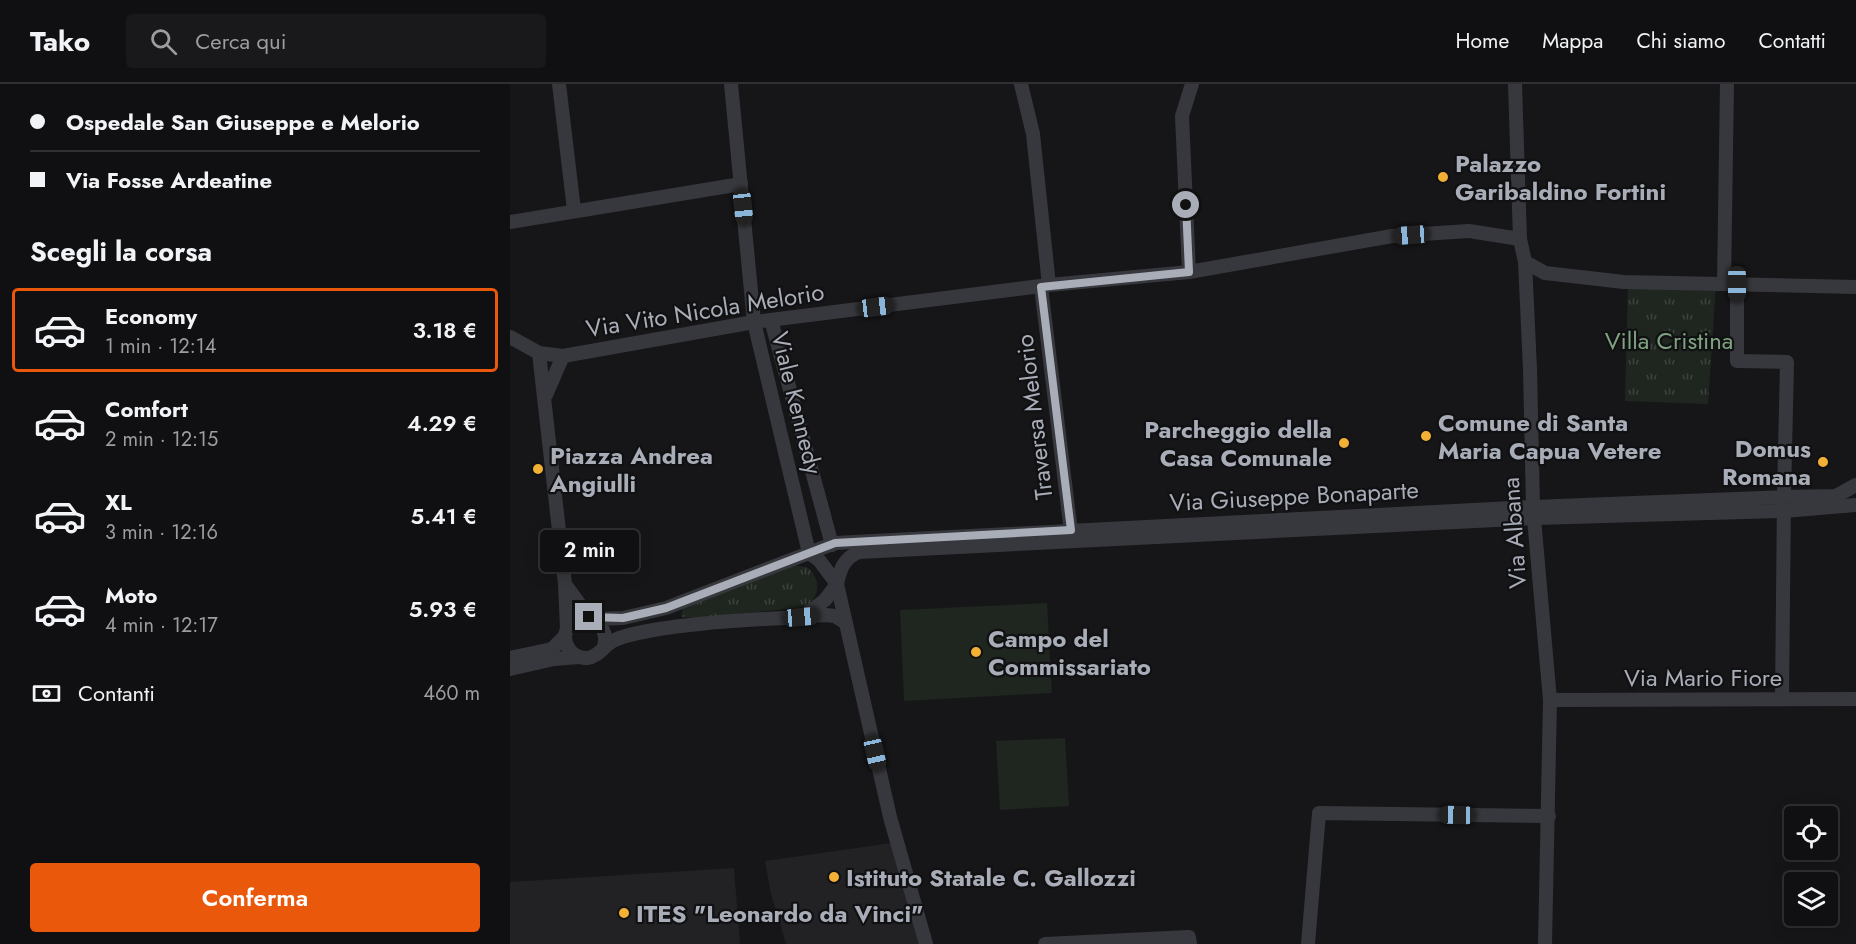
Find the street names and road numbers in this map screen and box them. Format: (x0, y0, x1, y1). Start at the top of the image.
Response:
street label: Via Vito Nicola Melorio (583, 274, 827, 346)
street label: Viale Kennedy (762, 328, 832, 478)
street label: Traversa Melorio (1007, 332, 1061, 502)
street label: Via Giuseppe Bonaparte (1169, 472, 1419, 520)
street label: Via Albana (1493, 476, 1535, 590)
street label: Via Mario Fiore (1624, 660, 1782, 695)

